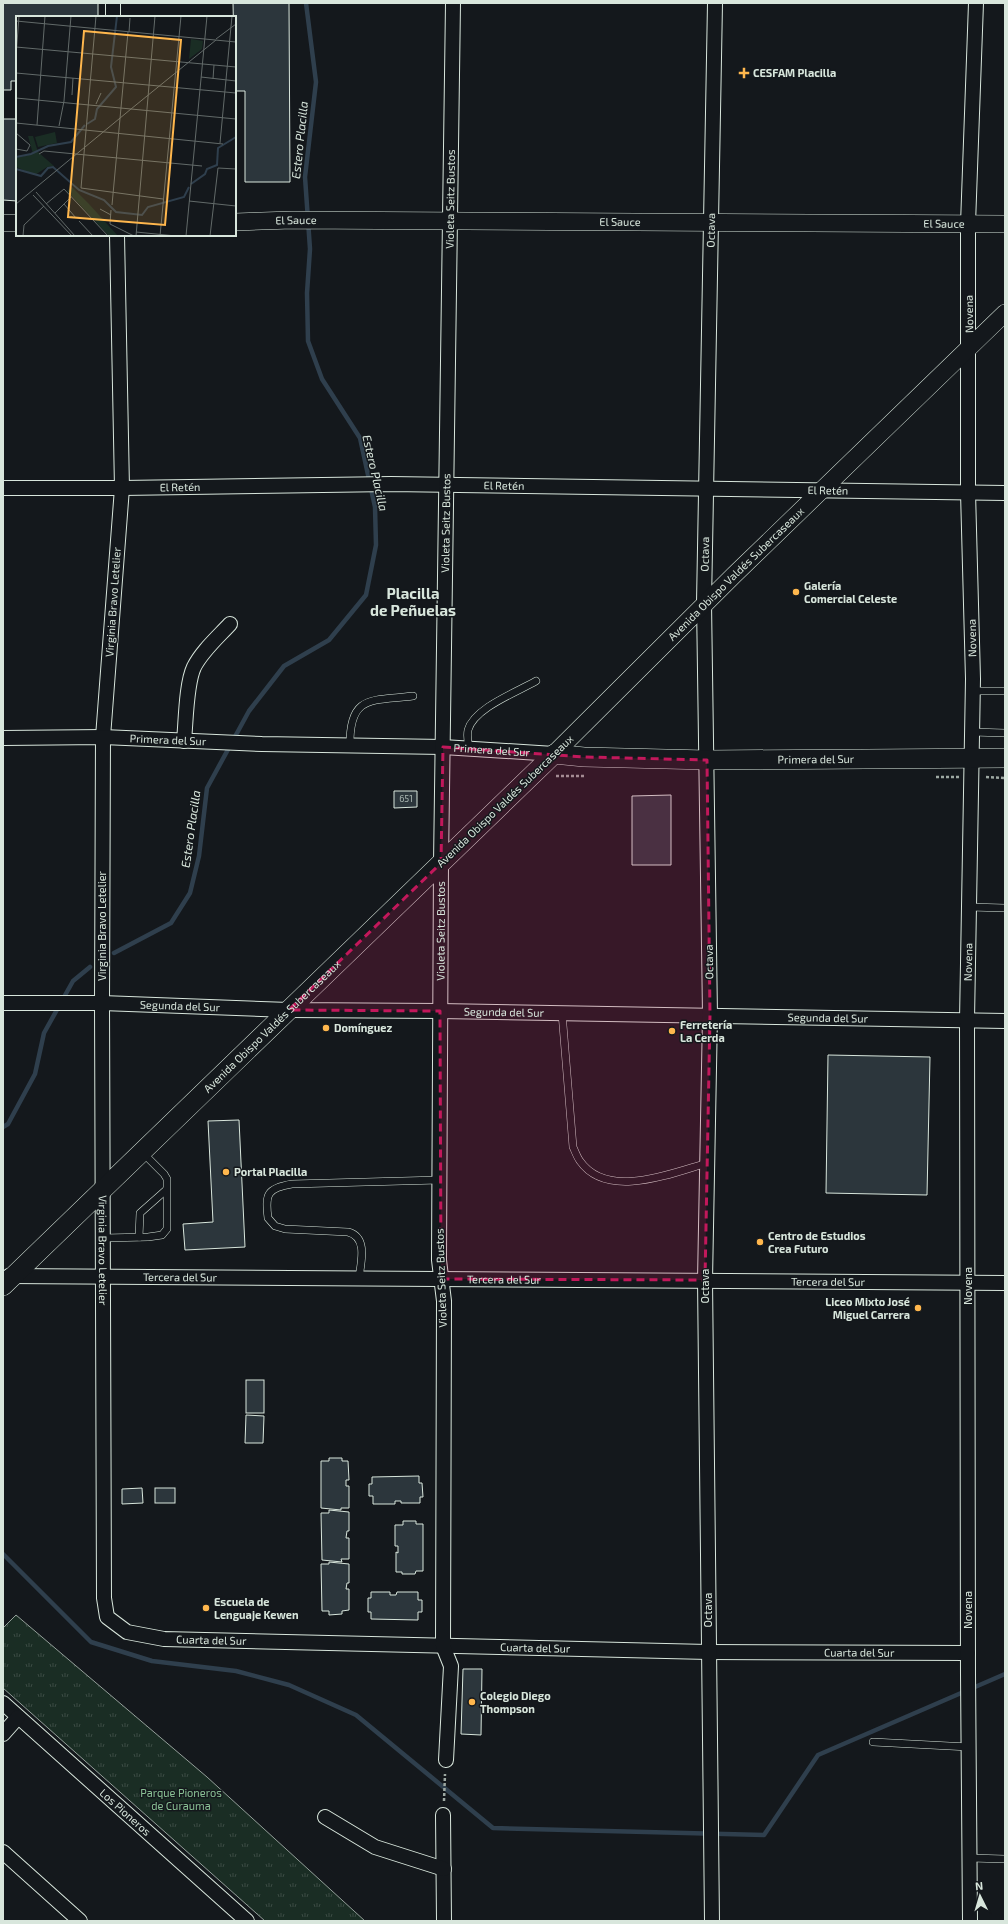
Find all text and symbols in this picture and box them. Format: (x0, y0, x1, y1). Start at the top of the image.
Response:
inset map (16, 16, 236, 236)
place label: CESFAM Placilla (753, 66, 836, 79)
marker: CESFAM Placilla (738, 67, 750, 79)
water label: Estero Placilla (288, 100, 310, 179)
street label: Violeta Seitz Bustos (443, 149, 457, 249)
street label: El Sauce (275, 213, 317, 227)
street label: Octava (704, 213, 717, 248)
street label: El Sauce (599, 215, 641, 228)
street label: El Sauce (923, 217, 965, 230)
street label: Novena (962, 295, 975, 333)
water label: Estero Placilla (360, 433, 392, 512)
street label: Violeta Seitz Bustos (438, 473, 452, 573)
street label: El Retén (483, 478, 524, 492)
street label: El Retén (159, 480, 200, 493)
street label: El Retén (807, 483, 848, 497)
street label: Avenida Obispo Valdés Subercaseaux (665, 504, 806, 643)
street label: Octava (698, 537, 711, 572)
street label: Virginia Bravo Letelier (102, 546, 123, 657)
place label: Galería Comercial Celeste (804, 579, 897, 605)
district label: Placilla de Peñuelas (370, 584, 456, 619)
marker: Galería Comercial Celeste (791, 587, 801, 597)
street label: Novena (965, 619, 978, 657)
street label: Primera del Sur (129, 731, 207, 748)
street label: Avenida Obispo Valdés Subercaseaux (434, 732, 576, 870)
street label: Primera del Sur (453, 741, 531, 759)
street label: Primera del Sur (777, 752, 855, 766)
water label: Estero Placilla (178, 789, 202, 868)
house number: 651 (399, 793, 413, 804)
street label: Virginia Bravo Letelier (95, 870, 108, 981)
street label: Violeta Seitz Bustos (433, 881, 447, 981)
street label: Novena (961, 943, 974, 981)
street label: Octava (702, 945, 715, 980)
street label: Avenida Obispo Valdés Subercaseaux (201, 957, 343, 1095)
street label: Segunda del Sur (140, 997, 221, 1013)
street label: Segunda del Sur (464, 1004, 545, 1019)
street label: Segunda del Sur (788, 1010, 869, 1025)
place label: Ferretería La Cerda (680, 1018, 732, 1044)
place label: Domínguez (334, 1021, 392, 1034)
marker: Domínguez (321, 1023, 331, 1033)
marker: Ferretería La Cerda (667, 1026, 677, 1036)
place label: Portal Placilla (234, 1165, 307, 1178)
marker: Portal Placilla (221, 1167, 231, 1177)
street label: Virginia Bravo Letelier (97, 1195, 110, 1306)
street label: Violeta Seitz Bustos (432, 1228, 449, 1328)
place label: Centro de Estudios Crea Futuro (768, 1229, 866, 1255)
marker: Centro de Estudios Crea Futuro (755, 1237, 765, 1247)
street label: Novena (961, 1267, 974, 1305)
street label: Octava (698, 1269, 711, 1303)
street label: Tercera del Sur (143, 1270, 218, 1283)
street label: Tercera del Sur (467, 1272, 542, 1286)
street label: Tercera del Sur (791, 1274, 866, 1288)
place label: Liceo Mixto José Miguel Carrera (825, 1295, 910, 1321)
marker: Liceo Mixto José Miguel Carrera (913, 1303, 923, 1313)
street label: Novena (961, 1591, 974, 1629)
street label: Octava (701, 1593, 714, 1627)
place label: Escuela de Lenguaje Kewen (214, 1595, 299, 1622)
marker: Escuela de Lenguaje Kewen (201, 1603, 211, 1613)
street label: Cuarta del Sur (176, 1632, 247, 1647)
street label: Cuarta del Sur (500, 1640, 571, 1655)
street label: Cuarta del Sur (824, 1645, 895, 1659)
place label: Colegio Diego Thompson (480, 1689, 551, 1715)
marker: Colegio Diego Thompson (467, 1697, 477, 1707)
street label: Los Pioneros (97, 1786, 154, 1838)
park label: Parque Pioneros de Curauma (140, 1786, 222, 1812)
north arrow (960, 1876, 1000, 1916)
text: N (975, 1879, 984, 1892)

